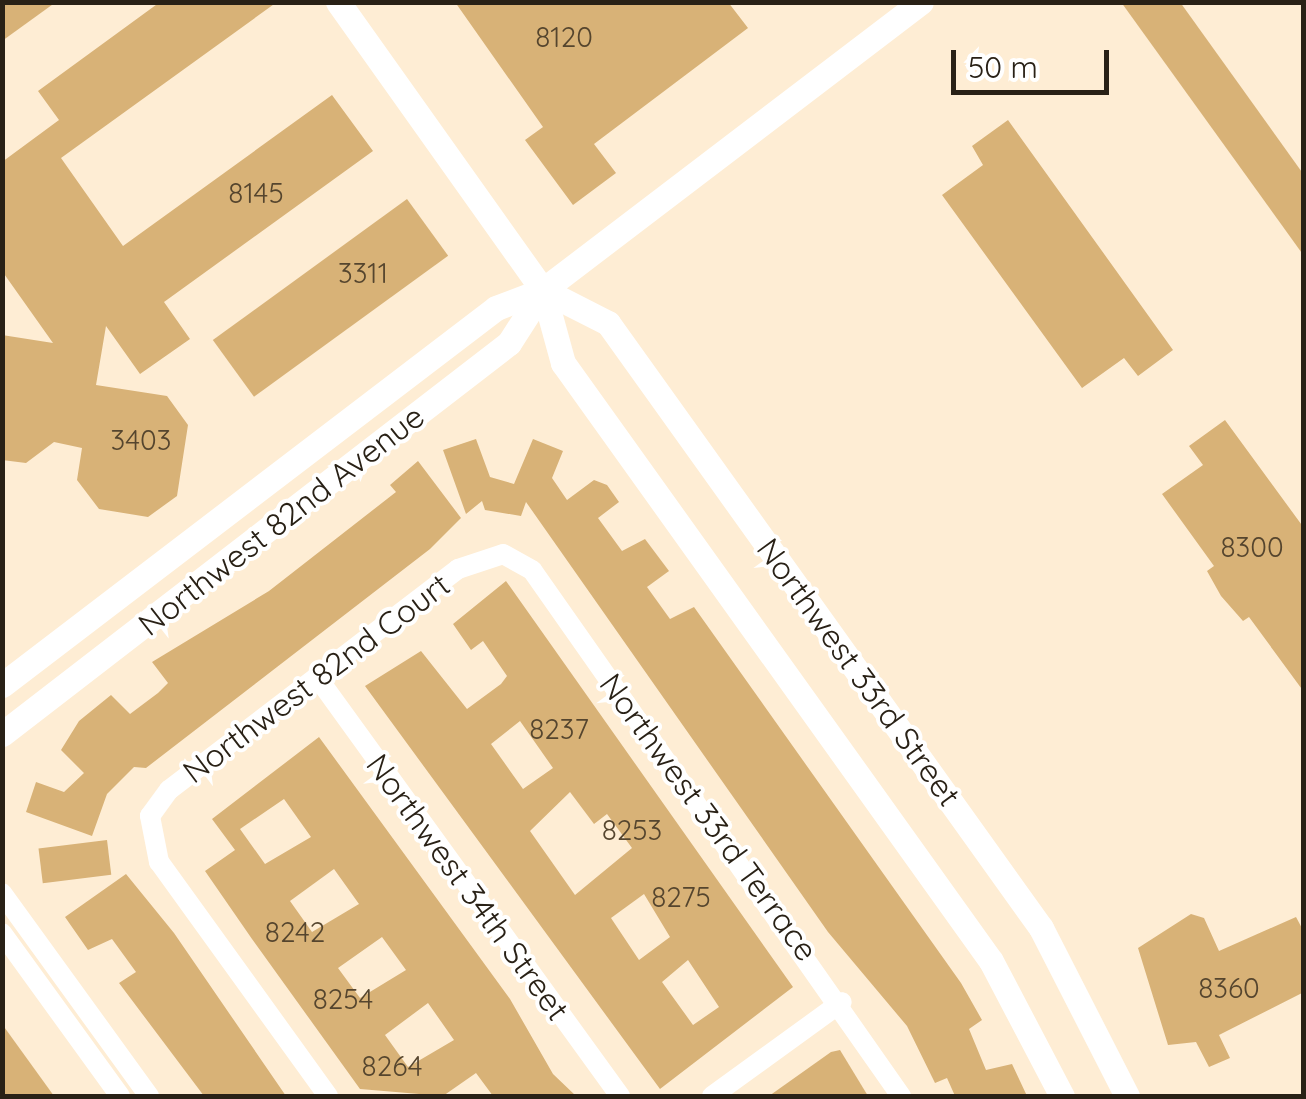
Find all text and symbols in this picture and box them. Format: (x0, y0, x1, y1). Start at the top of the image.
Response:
house number: 8120 (535, 20, 593, 54)
scale bar (956, 30, 1114, 92)
text: 50 m (968, 48, 1038, 86)
house number: 8145 (228, 176, 284, 210)
house number: 3311 (338, 256, 388, 290)
street label: Northwest 82nd Avenue (131, 397, 431, 643)
house number: 3403 (111, 423, 171, 457)
house number: 8300 (1220, 530, 1284, 564)
street label: Northwest 33rd Street (749, 531, 969, 813)
street label: Northwest 82nd Court (175, 565, 457, 791)
street label: Northwest 33rd Terrace (592, 666, 826, 968)
house number: 8237 (529, 712, 589, 746)
street label: Northwest 34th Street (359, 746, 577, 1028)
house number: 8253 (602, 813, 662, 847)
house number: 8275 (651, 880, 711, 914)
house number: 8242 (265, 915, 325, 949)
house number: 8360 (1198, 971, 1260, 1005)
house number: 8254 (313, 982, 373, 1016)
house number: 8264 (362, 1049, 422, 1083)

